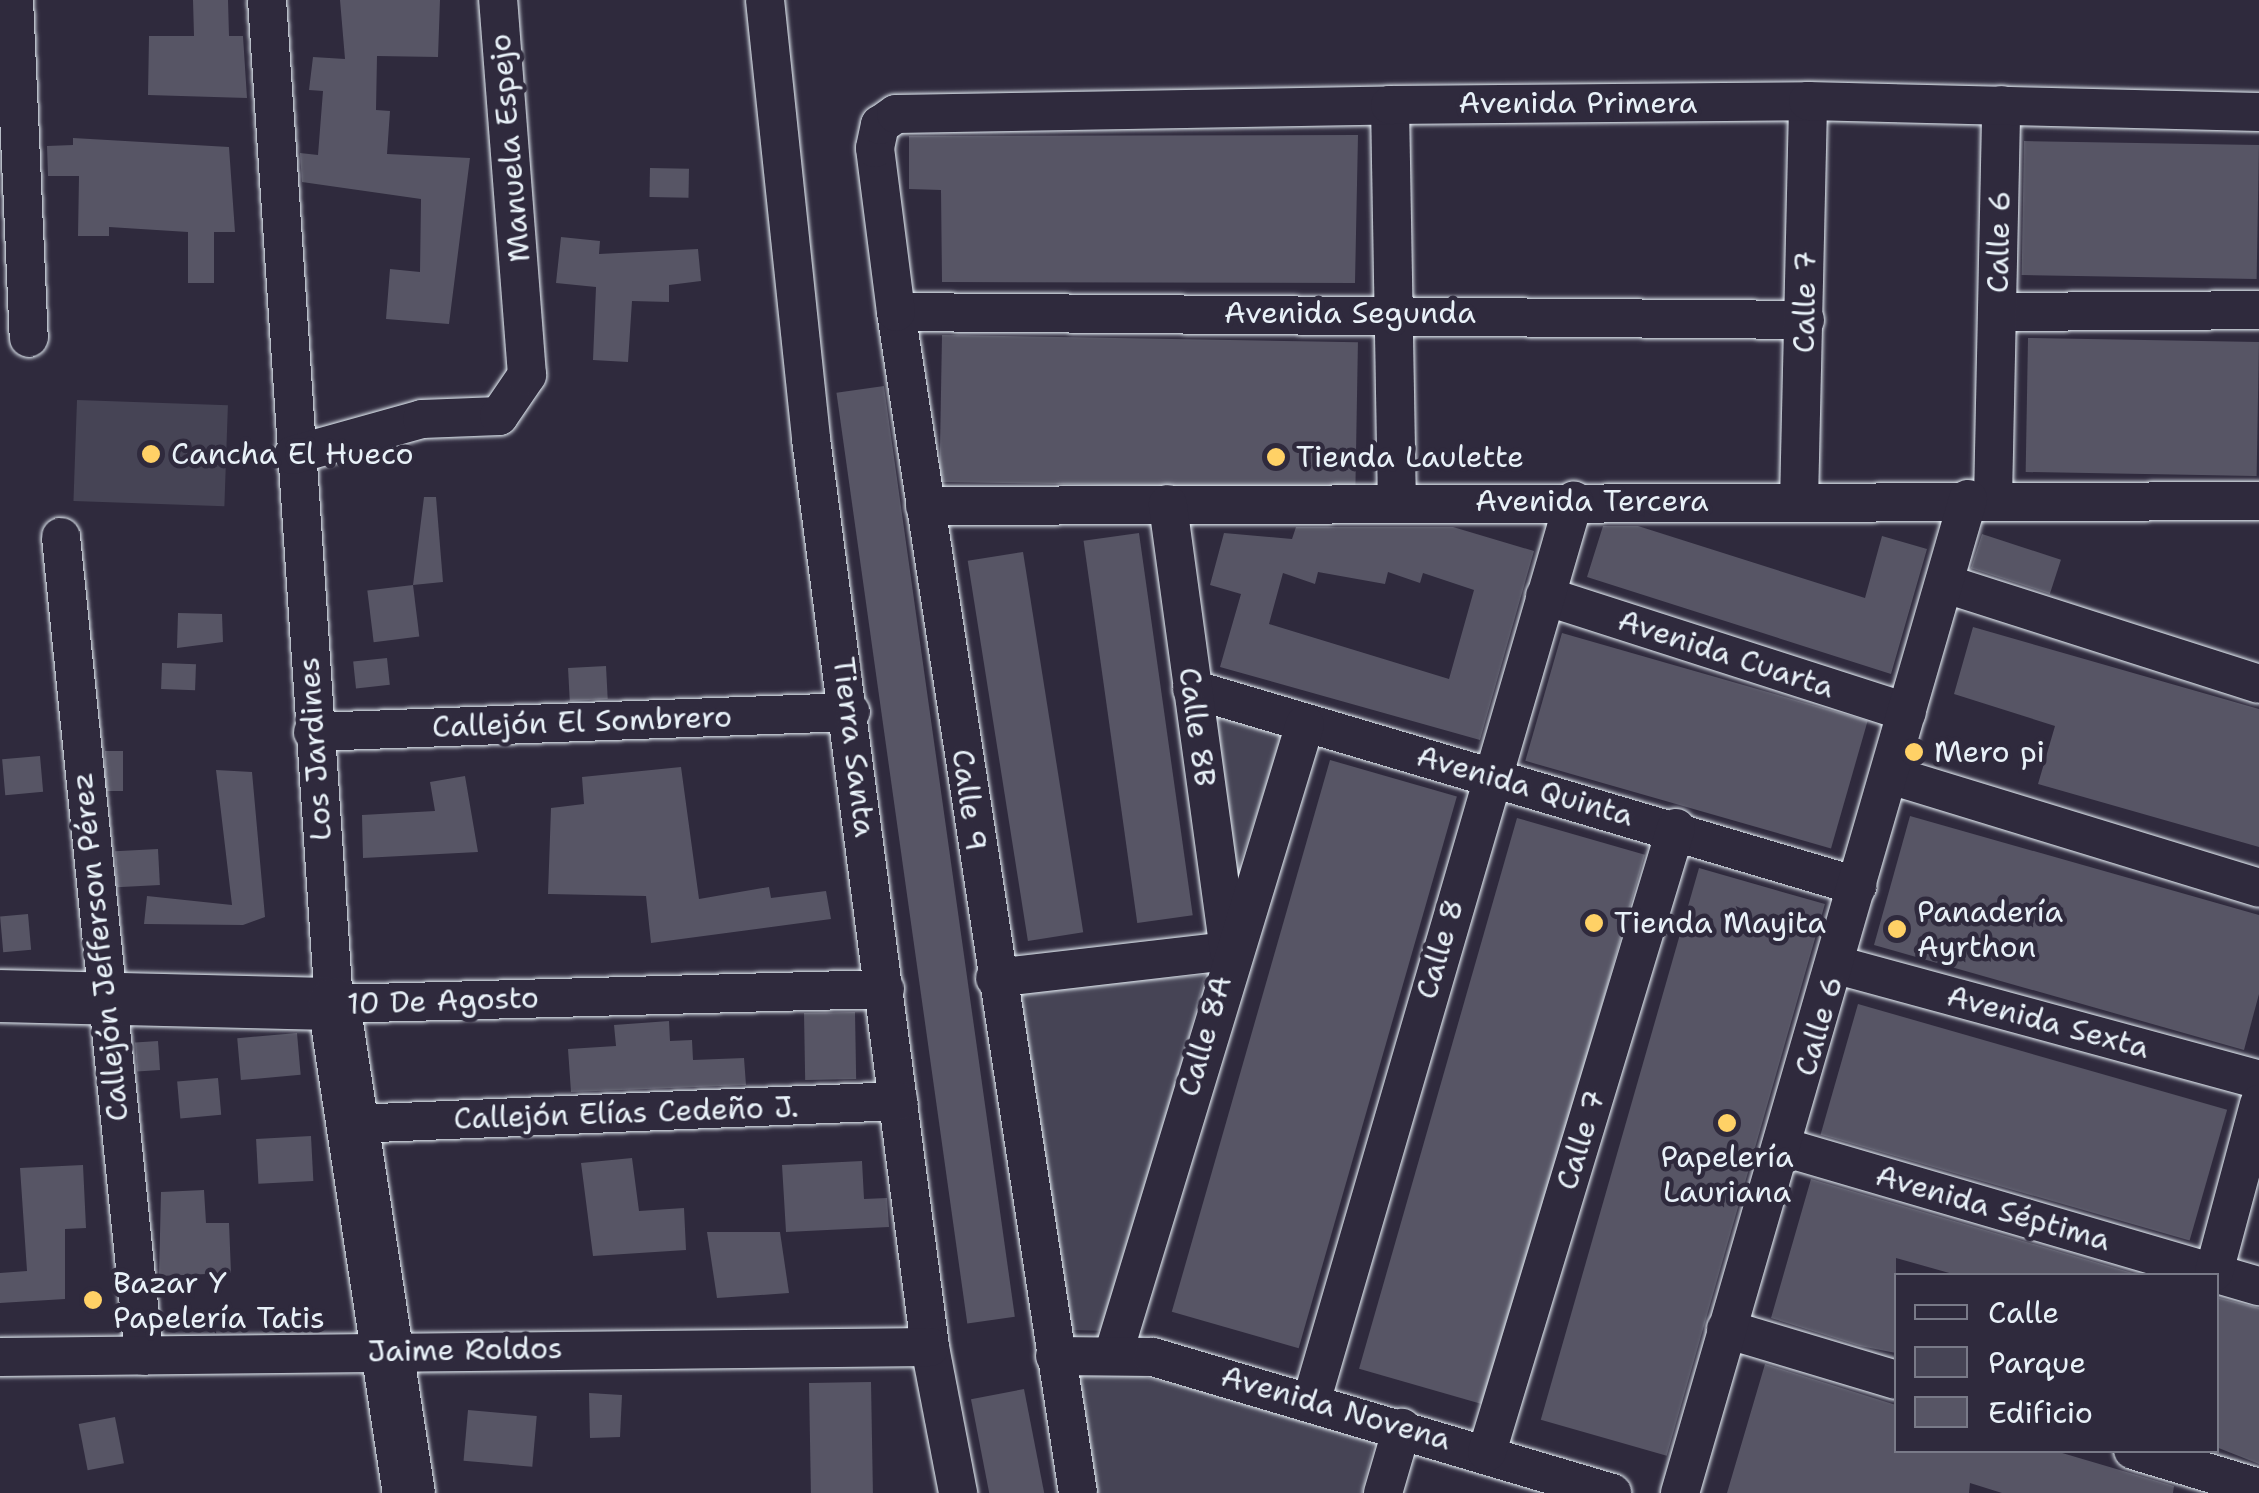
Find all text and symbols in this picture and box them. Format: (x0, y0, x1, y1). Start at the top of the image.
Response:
street label: Manuela Espejo (482, 32, 538, 264)
street label: Avenida Primera (1459, 85, 1697, 121)
street label: Calle 6 (1980, 190, 2018, 294)
street label: Calle 7 (1786, 250, 1824, 354)
street label: Avenida Segunda (1224, 295, 1476, 331)
place label: Cancha El Hueco (171, 436, 414, 472)
place label: Tienda Laulette (1296, 439, 1524, 475)
marker: Cancha El Hueco (140, 443, 162, 465)
marker: Tienda Laulette (1265, 446, 1287, 468)
street label: Avenida Tercera (1475, 483, 1709, 519)
street label: Avenida Cuarta (1614, 602, 1838, 706)
street label: Tierra Santa (825, 655, 883, 839)
street label: Los Jardines (291, 656, 339, 842)
street label: Calle 8B (1171, 665, 1223, 789)
street label: Callejón El Sombrero (431, 699, 733, 745)
place label: Mero pi (1934, 734, 2045, 770)
street label: Avenida Quinta (1413, 738, 1637, 834)
marker: Mero pi (1903, 741, 1925, 763)
street label: Calle 9 (944, 747, 994, 853)
street label: Callejón Jefferson Pérez (64, 771, 136, 1123)
place label: Panadería Ayrthon (1917, 894, 2063, 964)
street label: Calle 8 (1409, 895, 1471, 1003)
place label: Tienda Mayita (1614, 905, 1826, 941)
marker: Tienda Mayita (1583, 912, 1605, 934)
marker: Panadería Ayrthon (1886, 918, 1908, 940)
street label: Calle 8A (1171, 971, 1239, 1101)
street label: Calle 6 (1788, 972, 1850, 1080)
street label: Avenida Sexta (1943, 978, 2153, 1066)
street label: 10 De Agosto (346, 980, 540, 1022)
street label: Calle 7 (1549, 1086, 1613, 1194)
street label: Callejón Elías Cedeño J. (453, 1089, 799, 1137)
marker: Papelería Lauriana (1716, 1112, 1738, 1134)
place label: Papelería Lauriana (1660, 1139, 1794, 1210)
street label: Avenida Séptima (1872, 1157, 2114, 1259)
place label: Bazar Y Papelería Tatis (113, 1265, 325, 1336)
legend (1894, 1273, 2219, 1453)
marker: Bazar Y Papelería Tatis (82, 1289, 104, 1311)
text: Calle (1988, 1292, 2059, 1333)
street label: Jaime Roldos (367, 1330, 563, 1370)
text: Parque (1988, 1342, 2086, 1383)
street label: Avenida Novena (1217, 1358, 1455, 1458)
text: Edificio (1988, 1392, 2093, 1433)

